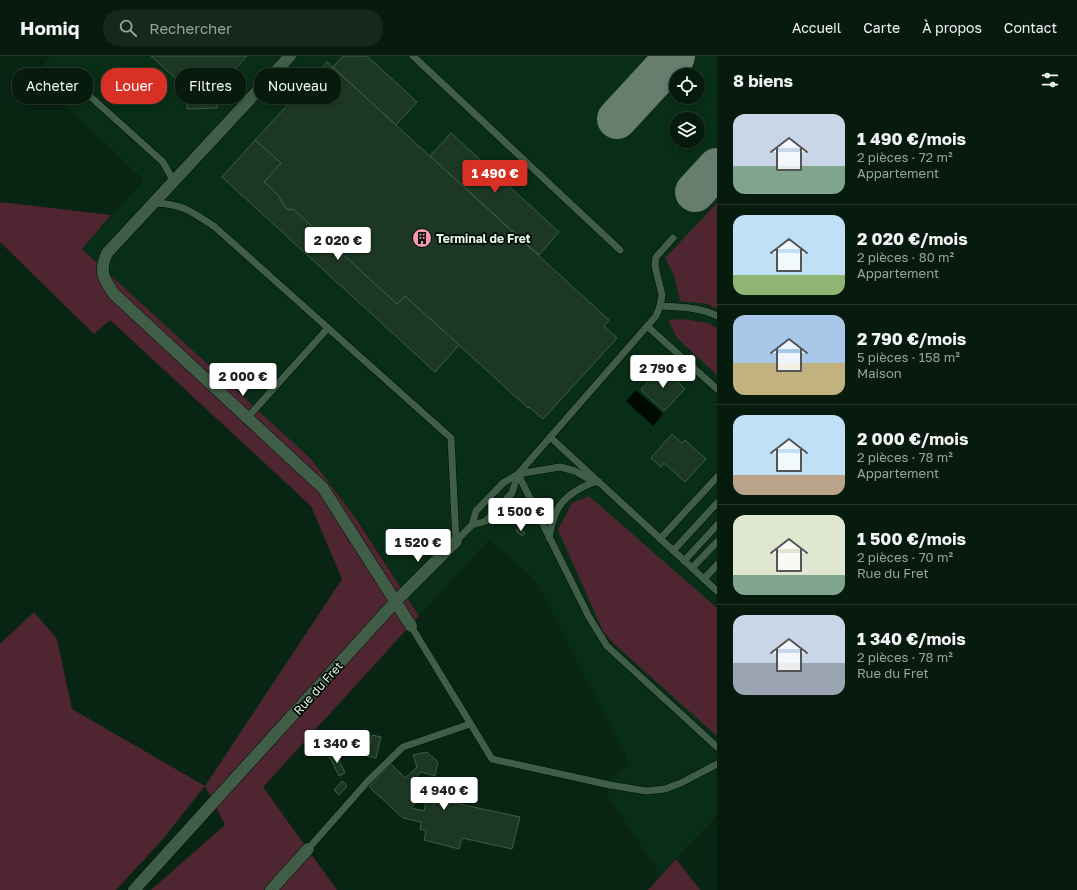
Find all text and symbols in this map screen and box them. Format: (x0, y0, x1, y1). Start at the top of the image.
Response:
search box (103, 10, 383, 46)
text: Homiq (20, 16, 79, 39)
icon: search (117, 17, 139, 39)
text: Rechercher (149, 19, 232, 37)
text: Accueil (792, 19, 841, 36)
text: Carte (863, 19, 900, 36)
text: À propos (922, 19, 982, 36)
text: Contact (1004, 19, 1057, 36)
chip: Acheter (12, 68, 93, 104)
chip: Louer (101, 68, 167, 104)
chip: Filtres (175, 68, 246, 104)
chip: Nouveau (254, 68, 341, 104)
map controls (669, 68, 705, 148)
button: locate (669, 68, 705, 104)
icon: filters (1039, 69, 1061, 91)
text: 8 biens (733, 70, 793, 91)
button: layers (669, 112, 705, 148)
text: 1 490 €/mois (857, 128, 966, 149)
icon: home (765, 130, 813, 178)
text: 2 pièces · 72 m² (857, 149, 953, 165)
pin: 1 490 € (458, 160, 532, 194)
text: 1 490 € (471, 165, 519, 181)
text: Appartement (857, 165, 939, 181)
pin: 2 020 € (301, 227, 375, 261)
building icon: Terminal de Fret (411, 227, 433, 249)
text: 2 020 €/mois (857, 228, 968, 249)
place label: Terminal de Fret (436, 231, 531, 246)
icon: home (765, 231, 813, 279)
text: 2 020 € (314, 232, 362, 248)
text: 2 pièces · 80 m² (857, 249, 954, 265)
text: Appartement (857, 265, 939, 281)
text: 2 790 €/mois (857, 328, 966, 349)
icon: home (765, 331, 813, 379)
text: 5 pièces · 158 m² (857, 349, 960, 365)
pin: 2 790 € (626, 355, 700, 389)
text: 2 790 € (639, 360, 687, 376)
pin: 2 000 € (206, 363, 280, 397)
text: Maison (857, 365, 902, 381)
text: 2 000 € (219, 368, 267, 384)
text: 2 000 €/mois (857, 428, 968, 449)
icon: home (765, 431, 813, 479)
text: 2 pièces · 78 m² (857, 449, 953, 465)
text: Appartement (857, 465, 939, 481)
pin: 1 500 € (484, 498, 558, 532)
text: 1 500 € (497, 503, 545, 519)
text: 1 500 €/mois (857, 528, 966, 549)
pin: 1 520 € (381, 529, 455, 563)
icon: home (765, 531, 813, 579)
text: 1 520 € (395, 534, 441, 550)
text: 2 pièces · 70 m² (857, 549, 953, 565)
text: Rue du Fret (857, 565, 929, 581)
text: 1 340 €/mois (857, 628, 966, 649)
icon: home (765, 631, 813, 679)
text: 2 pièces · 78 m² (857, 649, 953, 665)
street label: Rue du Fret (290, 658, 346, 718)
text: Rue du Fret (857, 665, 929, 681)
pin: 1 340 € (300, 730, 374, 764)
text: 1 340 € (314, 735, 360, 751)
pin: 4 940 € (407, 777, 481, 811)
text: 4 940 € (420, 782, 468, 798)

